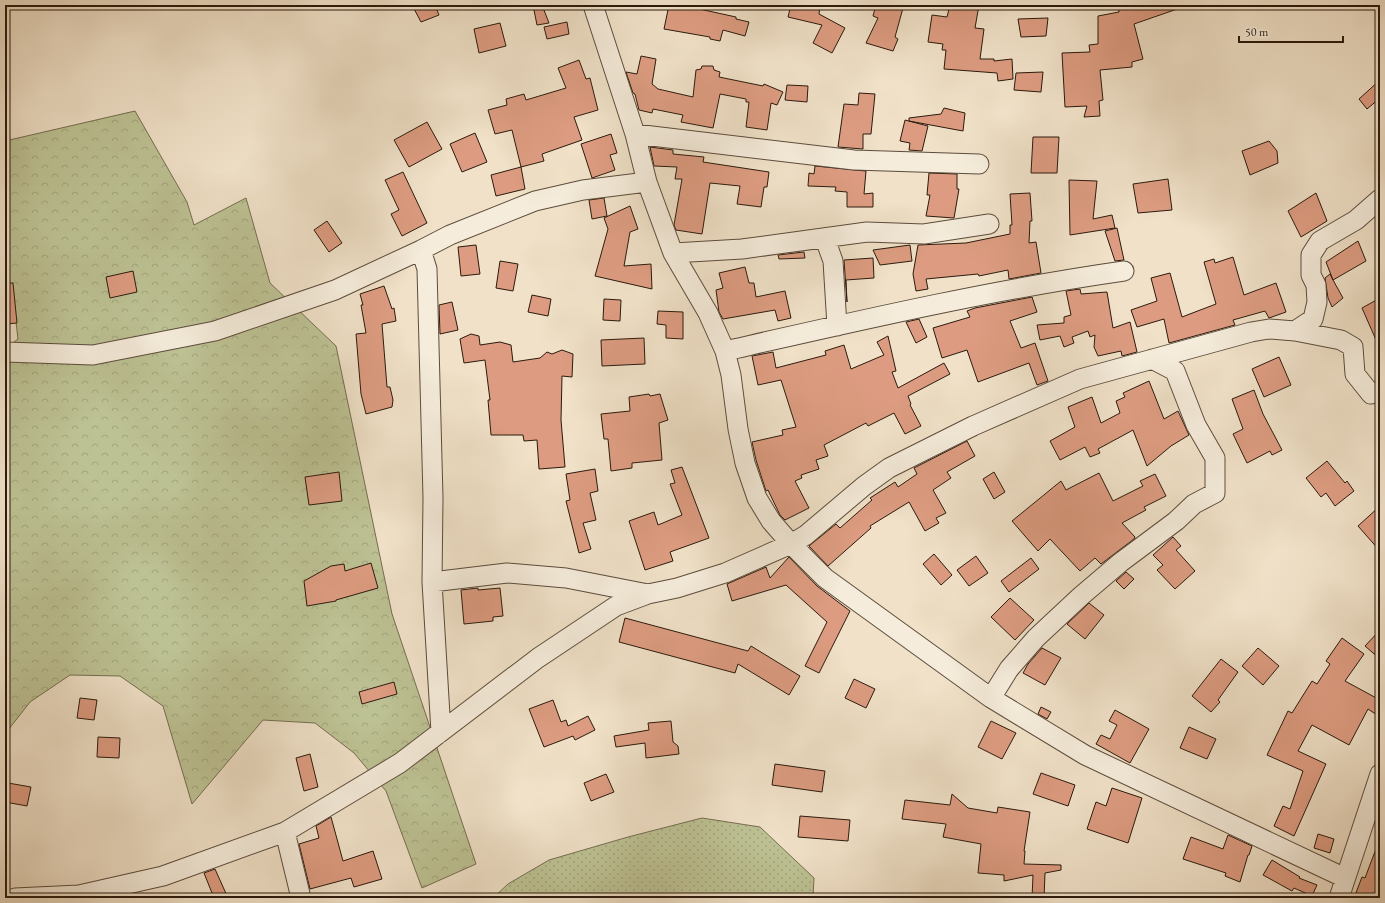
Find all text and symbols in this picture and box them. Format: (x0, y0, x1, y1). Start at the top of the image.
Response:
scale bar (1239, 18, 1343, 44)
text: 50 m (1245, 24, 1269, 40)

